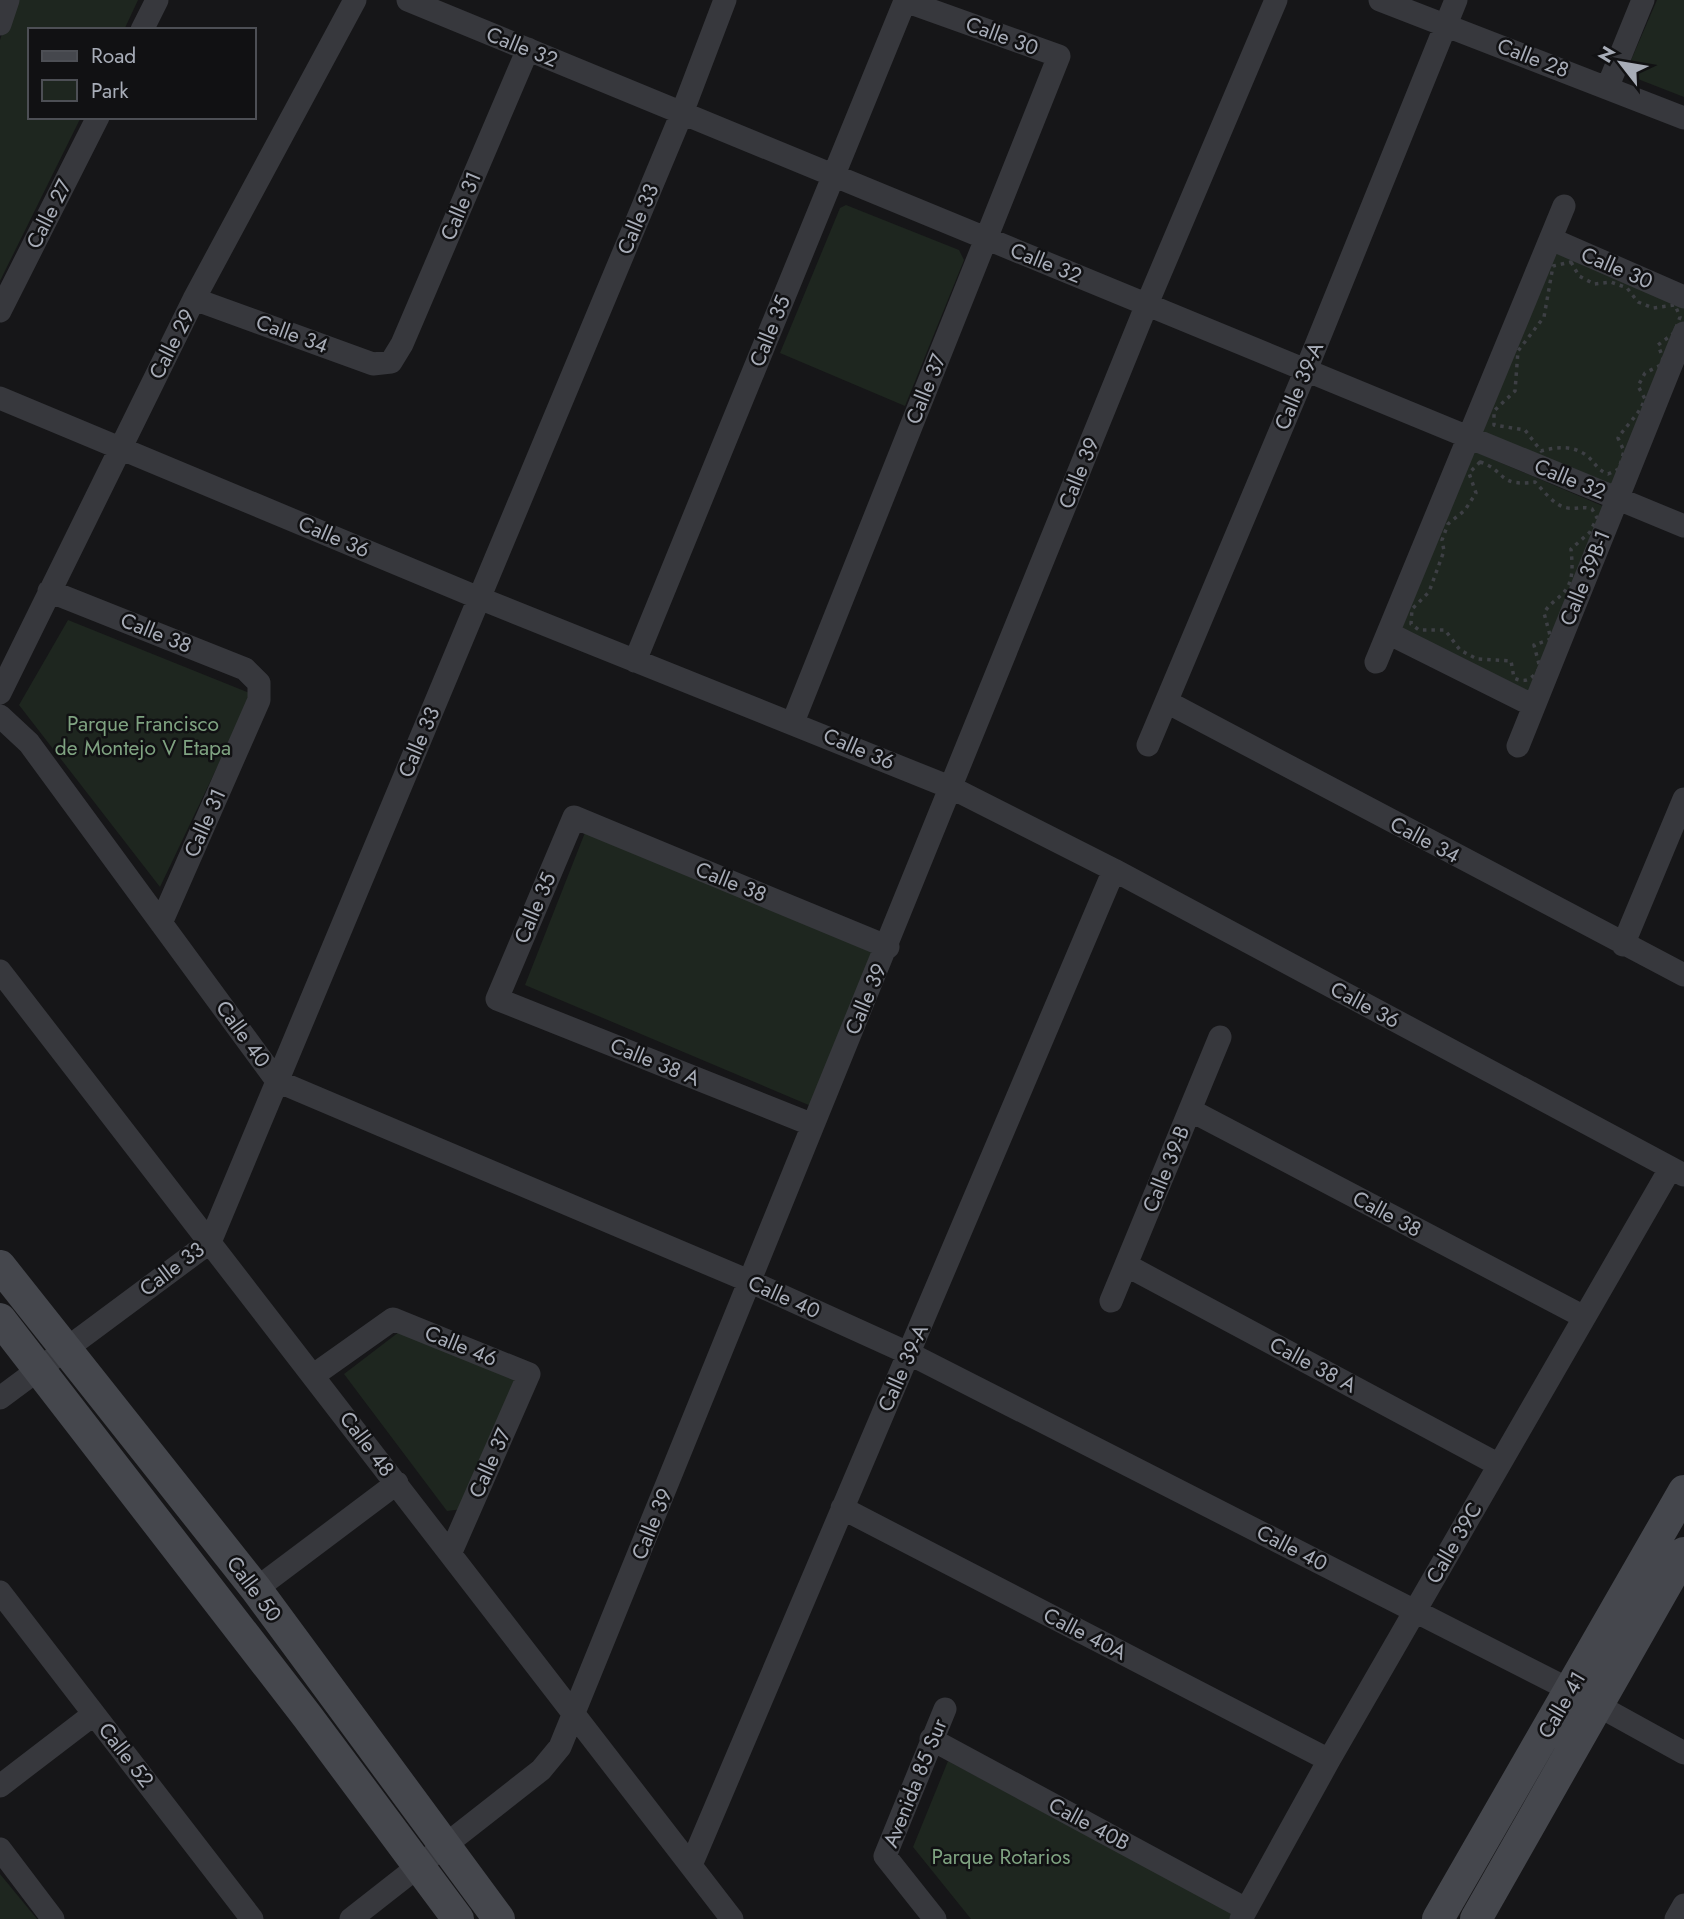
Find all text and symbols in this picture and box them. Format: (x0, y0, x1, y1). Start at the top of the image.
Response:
street label: Calle 30 (961, 9, 1043, 63)
street label: Calle 32 (482, 19, 562, 75)
legend (28, 28, 256, 119)
north arrow (1586, 28, 1656, 98)
street label: Calle 28 (1493, 31, 1573, 85)
text: Road (91, 41, 136, 71)
text: N (1591, 41, 1622, 68)
text: Park (91, 76, 129, 106)
street label: Calle 31 (433, 167, 489, 245)
street label: Calle 27 (19, 174, 79, 254)
street label: Calle 33 (610, 179, 666, 259)
street label: Calle 32 (1006, 235, 1086, 291)
street label: Calle 30 (1576, 239, 1658, 297)
street label: Calle 35 (742, 291, 798, 371)
street label: Calle 29 (142, 304, 202, 384)
street label: Calle 34 (252, 307, 332, 361)
street label: Calle 39-A (1267, 337, 1331, 435)
street label: Calle 37 (898, 349, 954, 429)
street label: Calle 39 (1051, 433, 1107, 513)
street label: Calle 32 (1530, 451, 1610, 507)
street label: Calle 36 (294, 509, 374, 565)
street label: Calle 39B-1 (1552, 526, 1618, 630)
street label: Calle 38 (116, 605, 196, 661)
street label: Calle 33 (391, 702, 447, 782)
park label: Parque Francisco de Montejo V Etapa (55, 709, 231, 763)
street label: Calle 36 (819, 721, 899, 777)
street label: Calle 31 (177, 784, 233, 862)
street label: Calle 34 (1385, 809, 1465, 871)
street label: Calle 38 (691, 854, 771, 910)
street label: Calle 35 (507, 868, 563, 948)
street label: Calle 39 (838, 959, 894, 1039)
street label: Calle 36 (1325, 974, 1405, 1036)
street label: Calle 40 (208, 994, 278, 1074)
street label: Calle 38 A (606, 1030, 704, 1094)
street label: Calle 39-B (1135, 1121, 1197, 1217)
street label: Calle 38 (1347, 1183, 1427, 1245)
street label: Calle 33 (133, 1235, 211, 1303)
street label: Calle 40 (743, 1268, 825, 1326)
street label: Calle 46 (420, 1318, 502, 1374)
street label: Calle 39-A (870, 1319, 936, 1417)
street label: Calle 38 A (1264, 1330, 1362, 1400)
street label: Calle 48 (332, 1405, 402, 1483)
street label: Calle 37 (461, 1423, 519, 1503)
street label: Calle 39 (624, 1484, 680, 1564)
street label: Calle 39C (1419, 1497, 1489, 1589)
street label: Calle 40 (1251, 1517, 1333, 1579)
street label: Calle 50 (219, 1550, 289, 1628)
street label: Calle 40A (1038, 1600, 1132, 1668)
street label: Calle 41 (1531, 1666, 1593, 1744)
street label: Avenida 85 Sur (875, 1713, 955, 1852)
street label: Calle 52 (91, 1716, 161, 1794)
street label: Calle 40B (1043, 1790, 1135, 1858)
park label: Parque Rotarios (932, 1842, 1070, 1872)

